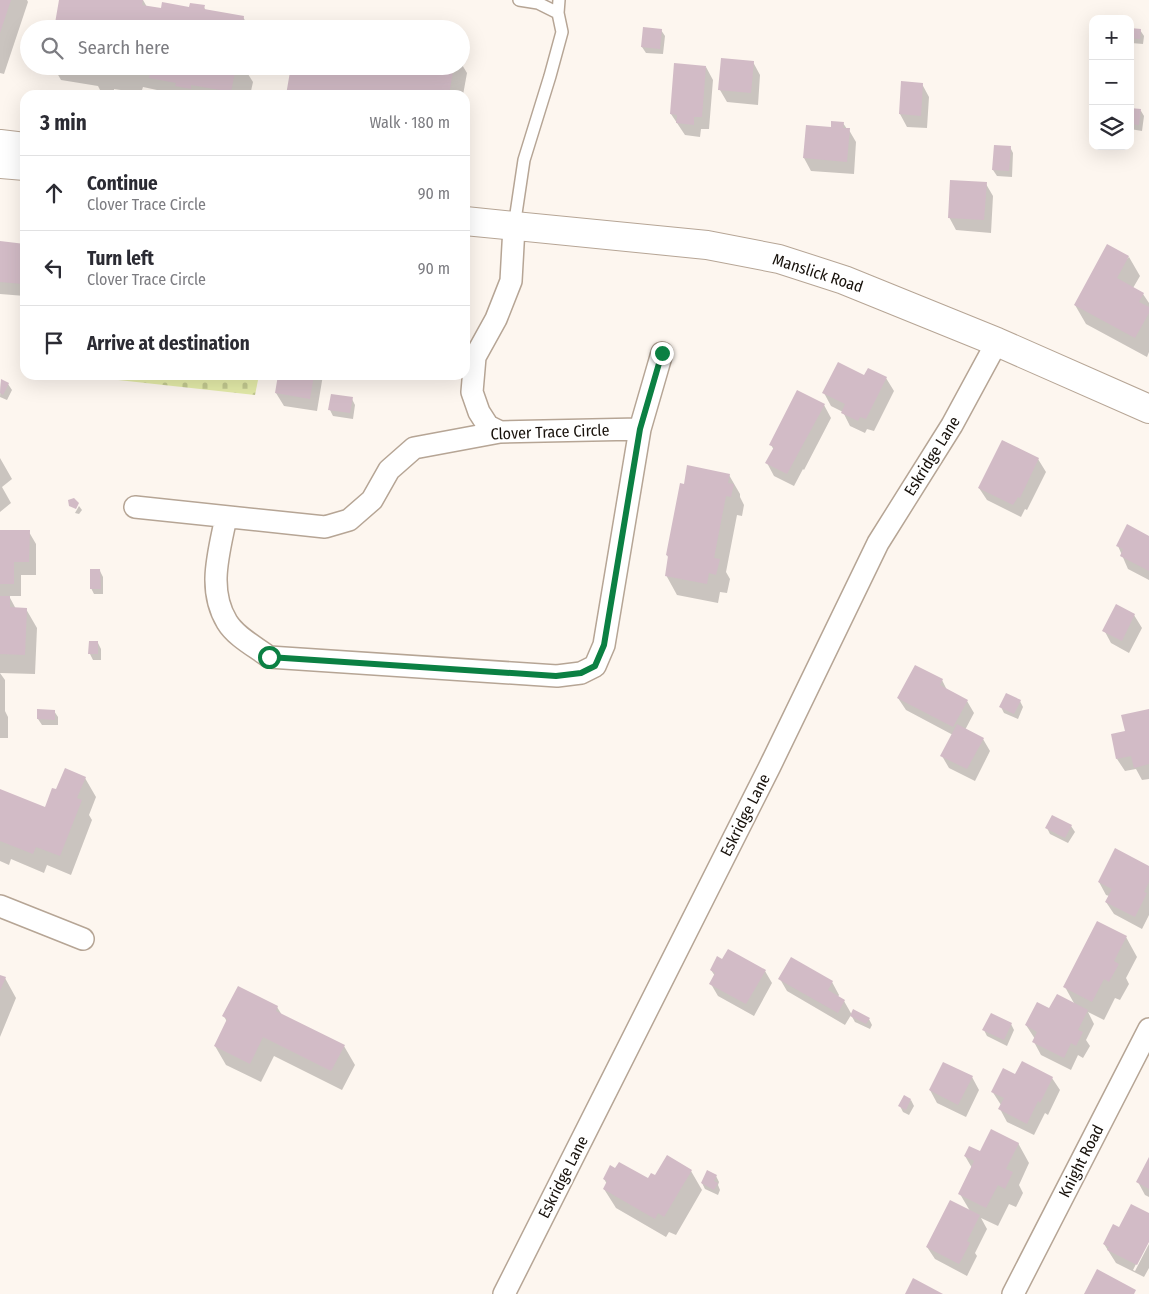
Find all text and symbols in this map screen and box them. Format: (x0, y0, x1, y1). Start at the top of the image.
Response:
map controls (1089, 15, 1134, 150)
button: + (1089, 15, 1134, 60)
search box (20, 20, 470, 75)
icon: search (38, 34, 66, 62)
text: Search here (78, 36, 170, 59)
button: − (1089, 60, 1134, 105)
button: layers (1089, 105, 1134, 150)
text: 3 min (40, 110, 87, 136)
text: Walk · 180 m (370, 113, 450, 132)
text: Continue (87, 172, 158, 195)
icon: ahead (40, 179, 68, 207)
text: 90 m (418, 184, 450, 203)
text: Clover Trace Circle (87, 195, 206, 214)
text: Turn left (87, 247, 154, 270)
street label: Manslick Road (770, 249, 866, 297)
icon: left (40, 254, 68, 282)
text: 90 m (418, 259, 450, 278)
text: Clover Trace Circle (87, 270, 206, 289)
icon: arrive (40, 329, 68, 357)
text: Arrive at destination (87, 332, 250, 355)
route end (651, 342, 674, 365)
street label: Eskridge Lane (900, 413, 964, 499)
street label: Clover Trace Circle (490, 420, 610, 444)
route start (258, 646, 281, 669)
street label: Eskridge Lane (716, 771, 774, 859)
street label: Knight Road (1055, 1121, 1107, 1201)
street label: Eskridge Lane (534, 1133, 592, 1221)

